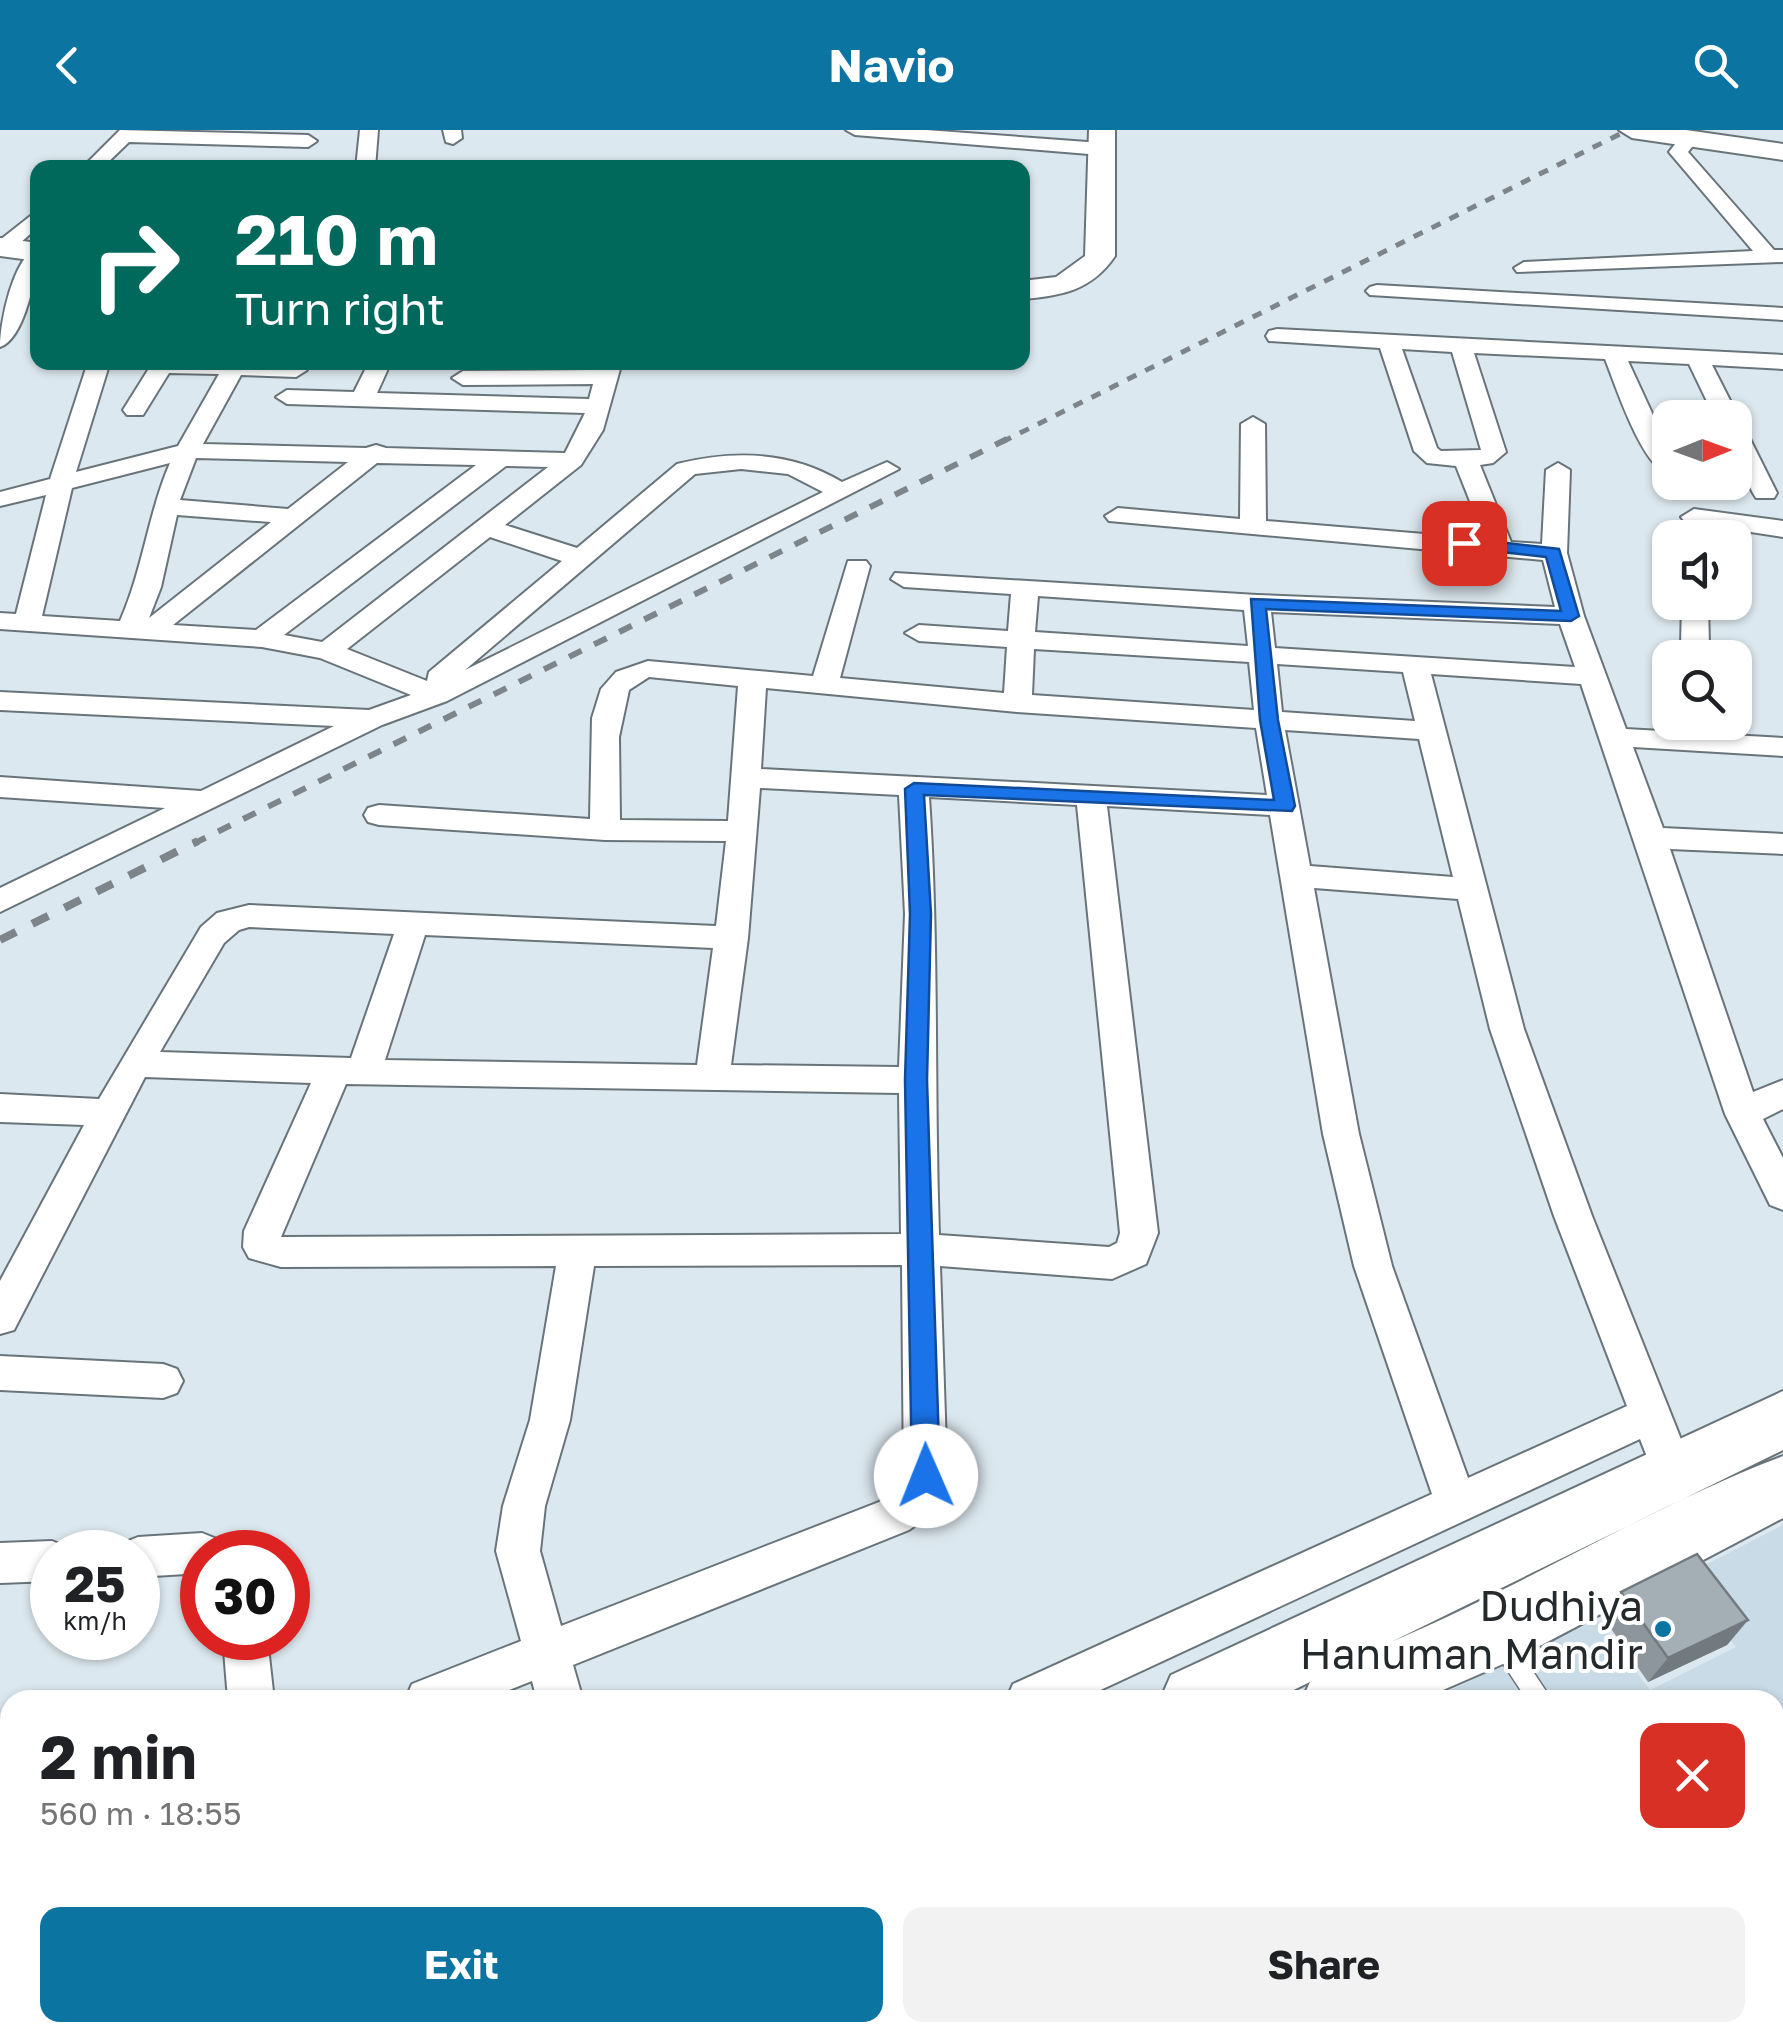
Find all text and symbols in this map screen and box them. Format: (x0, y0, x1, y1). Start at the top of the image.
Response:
icon: back (40, 38, 95, 93)
text: Navio (829, 38, 954, 92)
icon: search (1688, 38, 1743, 93)
text: 210 m (235, 196, 438, 280)
icon: right (70, 200, 200, 330)
text: Turn right (235, 281, 445, 335)
north arrow (1652, 400, 1752, 500)
map controls (1652, 400, 1752, 740)
pin (1422, 501, 1507, 586)
icon: arrive (1437, 516, 1492, 571)
button: sound (1652, 520, 1752, 620)
button: search (1652, 640, 1752, 740)
position arrow (874, 1424, 978, 1528)
speed limit sign: 30 (180, 1530, 310, 1660)
text: 25 (64, 1553, 125, 1613)
place label: Dudhiya Hanuman Mandir (1300, 1580, 1643, 1678)
text: km/h (63, 1605, 127, 1636)
marker: Dudhiya Hanuman Mandir (1652, 1618, 1674, 1640)
text: 2 min (40, 1720, 197, 1792)
button: close (1640, 1723, 1745, 1828)
text: 560 m · 18:55 (40, 1794, 241, 1832)
button: Exit (40, 1907, 883, 2022)
button: Share (903, 1907, 1745, 2022)

